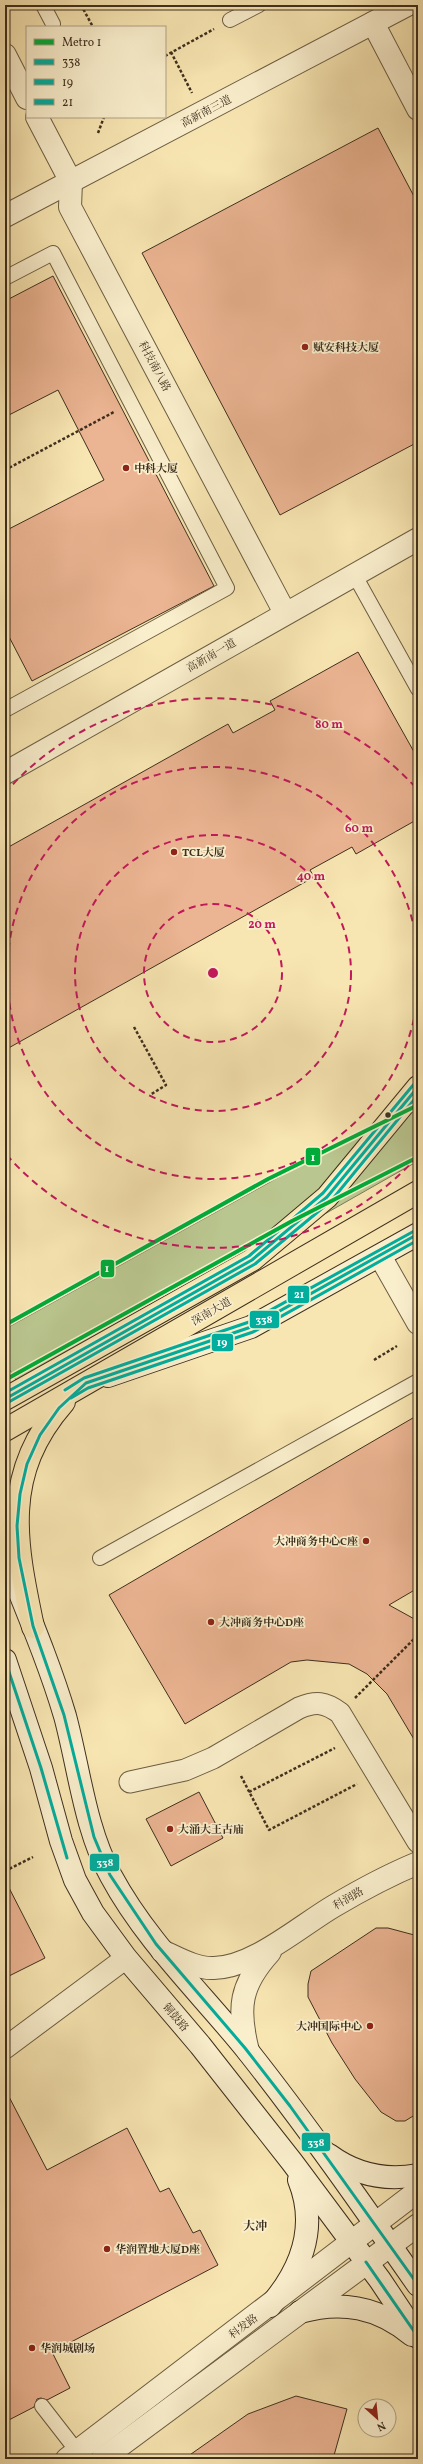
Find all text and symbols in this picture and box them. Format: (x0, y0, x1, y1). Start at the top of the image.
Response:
legend (26, 26, 166, 118)
text: Metro 1 (62, 35, 101, 51)
text: 338 (62, 55, 80, 71)
text: 19 (62, 75, 73, 91)
street label: 高新南三道 (179, 93, 235, 132)
text: 21 (62, 95, 73, 111)
street label: 科技南八路 (134, 339, 173, 395)
place label: 赋安科技大厦 (313, 341, 379, 356)
marker: 赋安科技大厦 (300, 342, 310, 352)
place label: 中科大厦 (134, 462, 178, 477)
marker: 中科大厦 (121, 463, 131, 473)
street label: 高新南一道 (184, 636, 239, 677)
text: 80 m (315, 717, 343, 733)
text: 60 m (345, 821, 373, 837)
place label: TCL大厦 (182, 846, 225, 861)
marker: TCL大厦 (169, 847, 179, 857)
text: 40 m (297, 869, 326, 885)
text: 20 m (248, 917, 276, 933)
centre of rings (206, 966, 220, 980)
unlabelled marker (383, 1110, 393, 1120)
line badge: 1 (305, 1147, 321, 1166)
text: 1 (311, 1151, 315, 1166)
line badge: 1 (100, 1259, 115, 1278)
text: 1 (105, 1262, 109, 1277)
line badge: 21 (287, 1285, 310, 1304)
text: 21 (294, 1288, 304, 1303)
street label: 深南大道 (189, 1295, 235, 1330)
line badge: 338 (249, 1310, 280, 1329)
text: 338 (255, 1313, 273, 1328)
line badge: 19 (211, 1333, 234, 1352)
text: 19 (217, 1336, 227, 1351)
place label: 大冲商务中心C座 (274, 1535, 358, 1550)
marker: 大冲商务中心C座 (361, 1536, 371, 1546)
place label: 大冲商务中心D座 (219, 1616, 304, 1631)
marker: 大冲商务中心D座 (206, 1617, 216, 1627)
place label: 大涌大王古庙 (178, 1823, 244, 1838)
marker: 大涌大王古庙 (165, 1824, 175, 1834)
line badge: 338 (89, 1853, 120, 1872)
text: 338 (96, 1856, 114, 1871)
street label: 科润路 (331, 1885, 367, 1914)
street label: 铜鼓路 (158, 2001, 191, 2035)
place label: 大冲国际中心 (296, 2020, 362, 2035)
marker: 大冲国际中心 (365, 2021, 375, 2031)
line badge: 338 (301, 2132, 331, 2152)
text: 338 (307, 2136, 325, 2151)
district label: 大冲 (243, 2219, 267, 2235)
place label: 华润置地大厦D座 (115, 2243, 200, 2258)
marker: 华润置地大厦D座 (102, 2244, 112, 2254)
street label: 科发路 (226, 2311, 262, 2343)
place label: 华润城剧场 (40, 2342, 95, 2357)
marker: 华润城剧场 (27, 2343, 37, 2353)
north arrow (357, 2398, 397, 2438)
text: N (374, 2417, 388, 2434)

